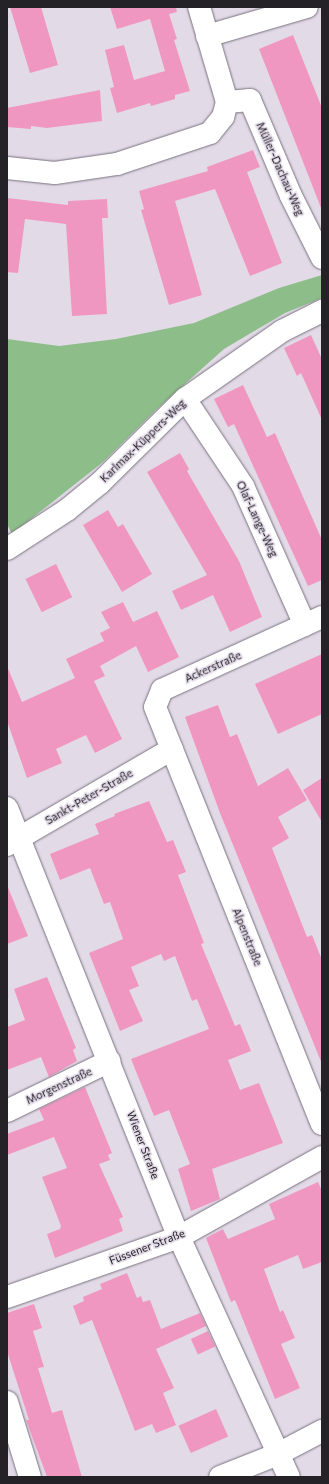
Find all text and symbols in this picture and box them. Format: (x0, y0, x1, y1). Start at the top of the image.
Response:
street label: Müller-Dachau-Weg (253, 120, 307, 218)
street label: Karlmax-Küppers-Weg (98, 397, 188, 485)
street label: Olaf-Lange-Weg (234, 479, 280, 559)
street label: Ackerstraße (183, 649, 243, 685)
street label: Sankt-Peter-Straße (43, 767, 135, 827)
street label: Alpenstraße (229, 906, 265, 968)
street label: Morgenstraße (24, 1065, 94, 1107)
street label: Wiener Straße (124, 1109, 162, 1181)
street label: Füssener Straße (107, 1226, 187, 1268)

